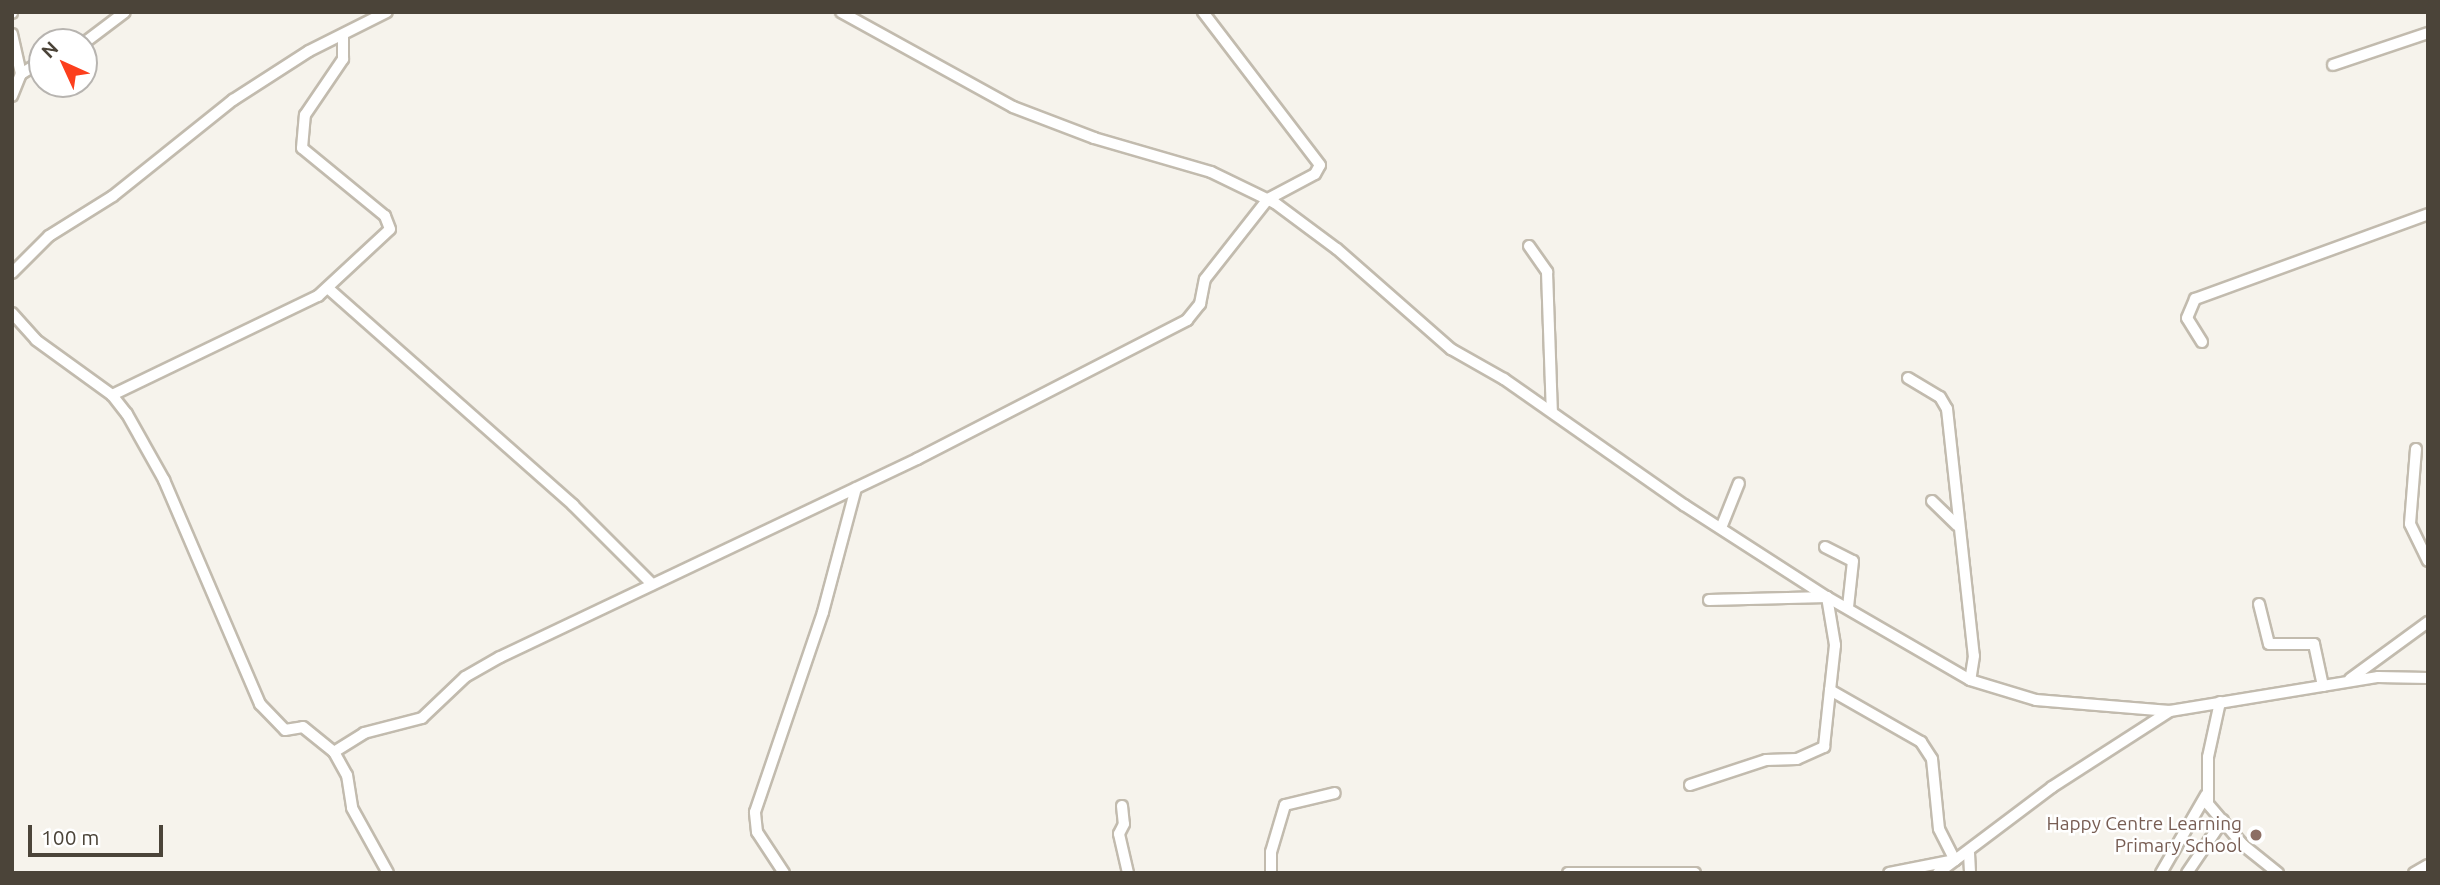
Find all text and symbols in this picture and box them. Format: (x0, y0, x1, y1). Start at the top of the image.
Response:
north arrow (28, 28, 98, 98)
text: N (37, 37, 62, 62)
scale bar (32, 812, 166, 856)
place label: Happy Centre Learning Primary School (2046, 813, 2242, 857)
text: 100 m (41, 825, 99, 849)
marker: Happy Centre Learning Primary School (2248, 827, 2264, 843)

